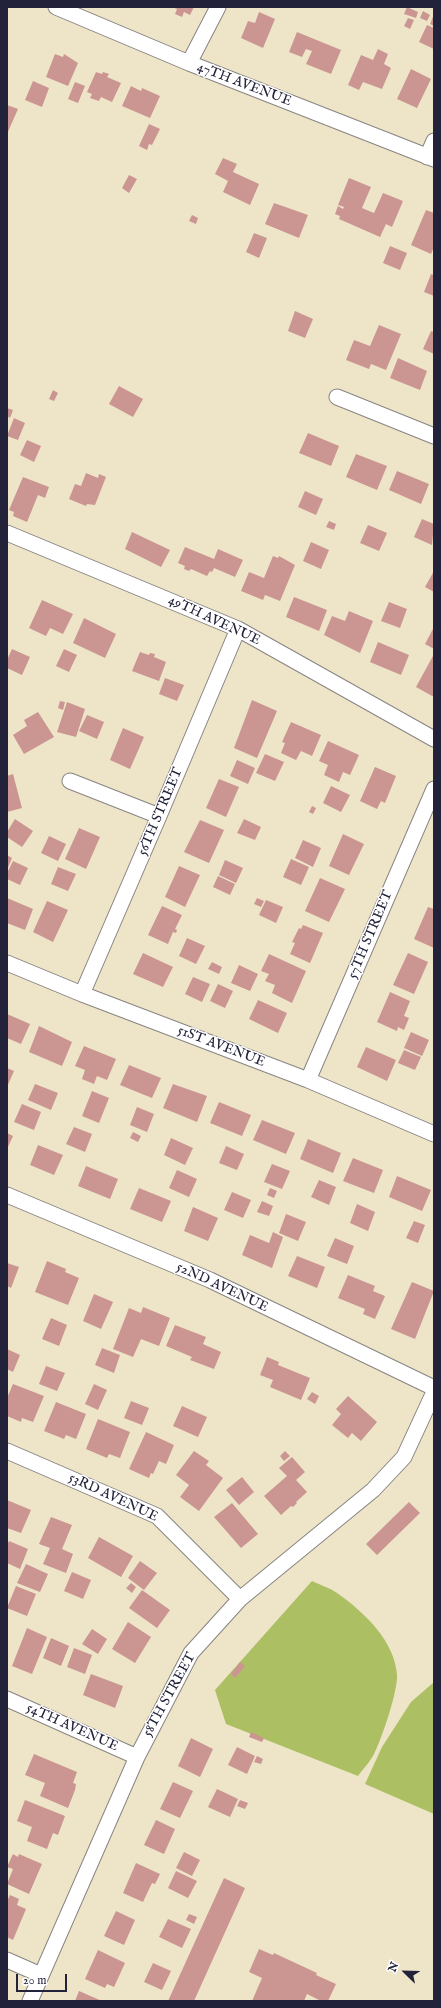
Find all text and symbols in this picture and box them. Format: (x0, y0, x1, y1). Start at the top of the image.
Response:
street label: 47TH AVENUE (194, 59, 294, 111)
street label: 49TH AVENUE (165, 592, 263, 650)
street label: 56TH STREET (135, 766, 187, 858)
street label: 57TH STREET (345, 888, 397, 982)
street label: 51ST AVENUE (175, 1023, 267, 1071)
street label: 52ND AVENUE (173, 1259, 271, 1317)
street label: 53RD AVENUE (66, 1470, 160, 1526)
street label: 58TH STREET (140, 1650, 200, 1740)
street label: 54TH AVENUE (24, 1700, 120, 1756)
north arrow (385, 1952, 425, 1992)
text: N (386, 1960, 402, 1974)
scale bar (18, 1966, 69, 1992)
text: 20 m (23, 1973, 46, 1988)

